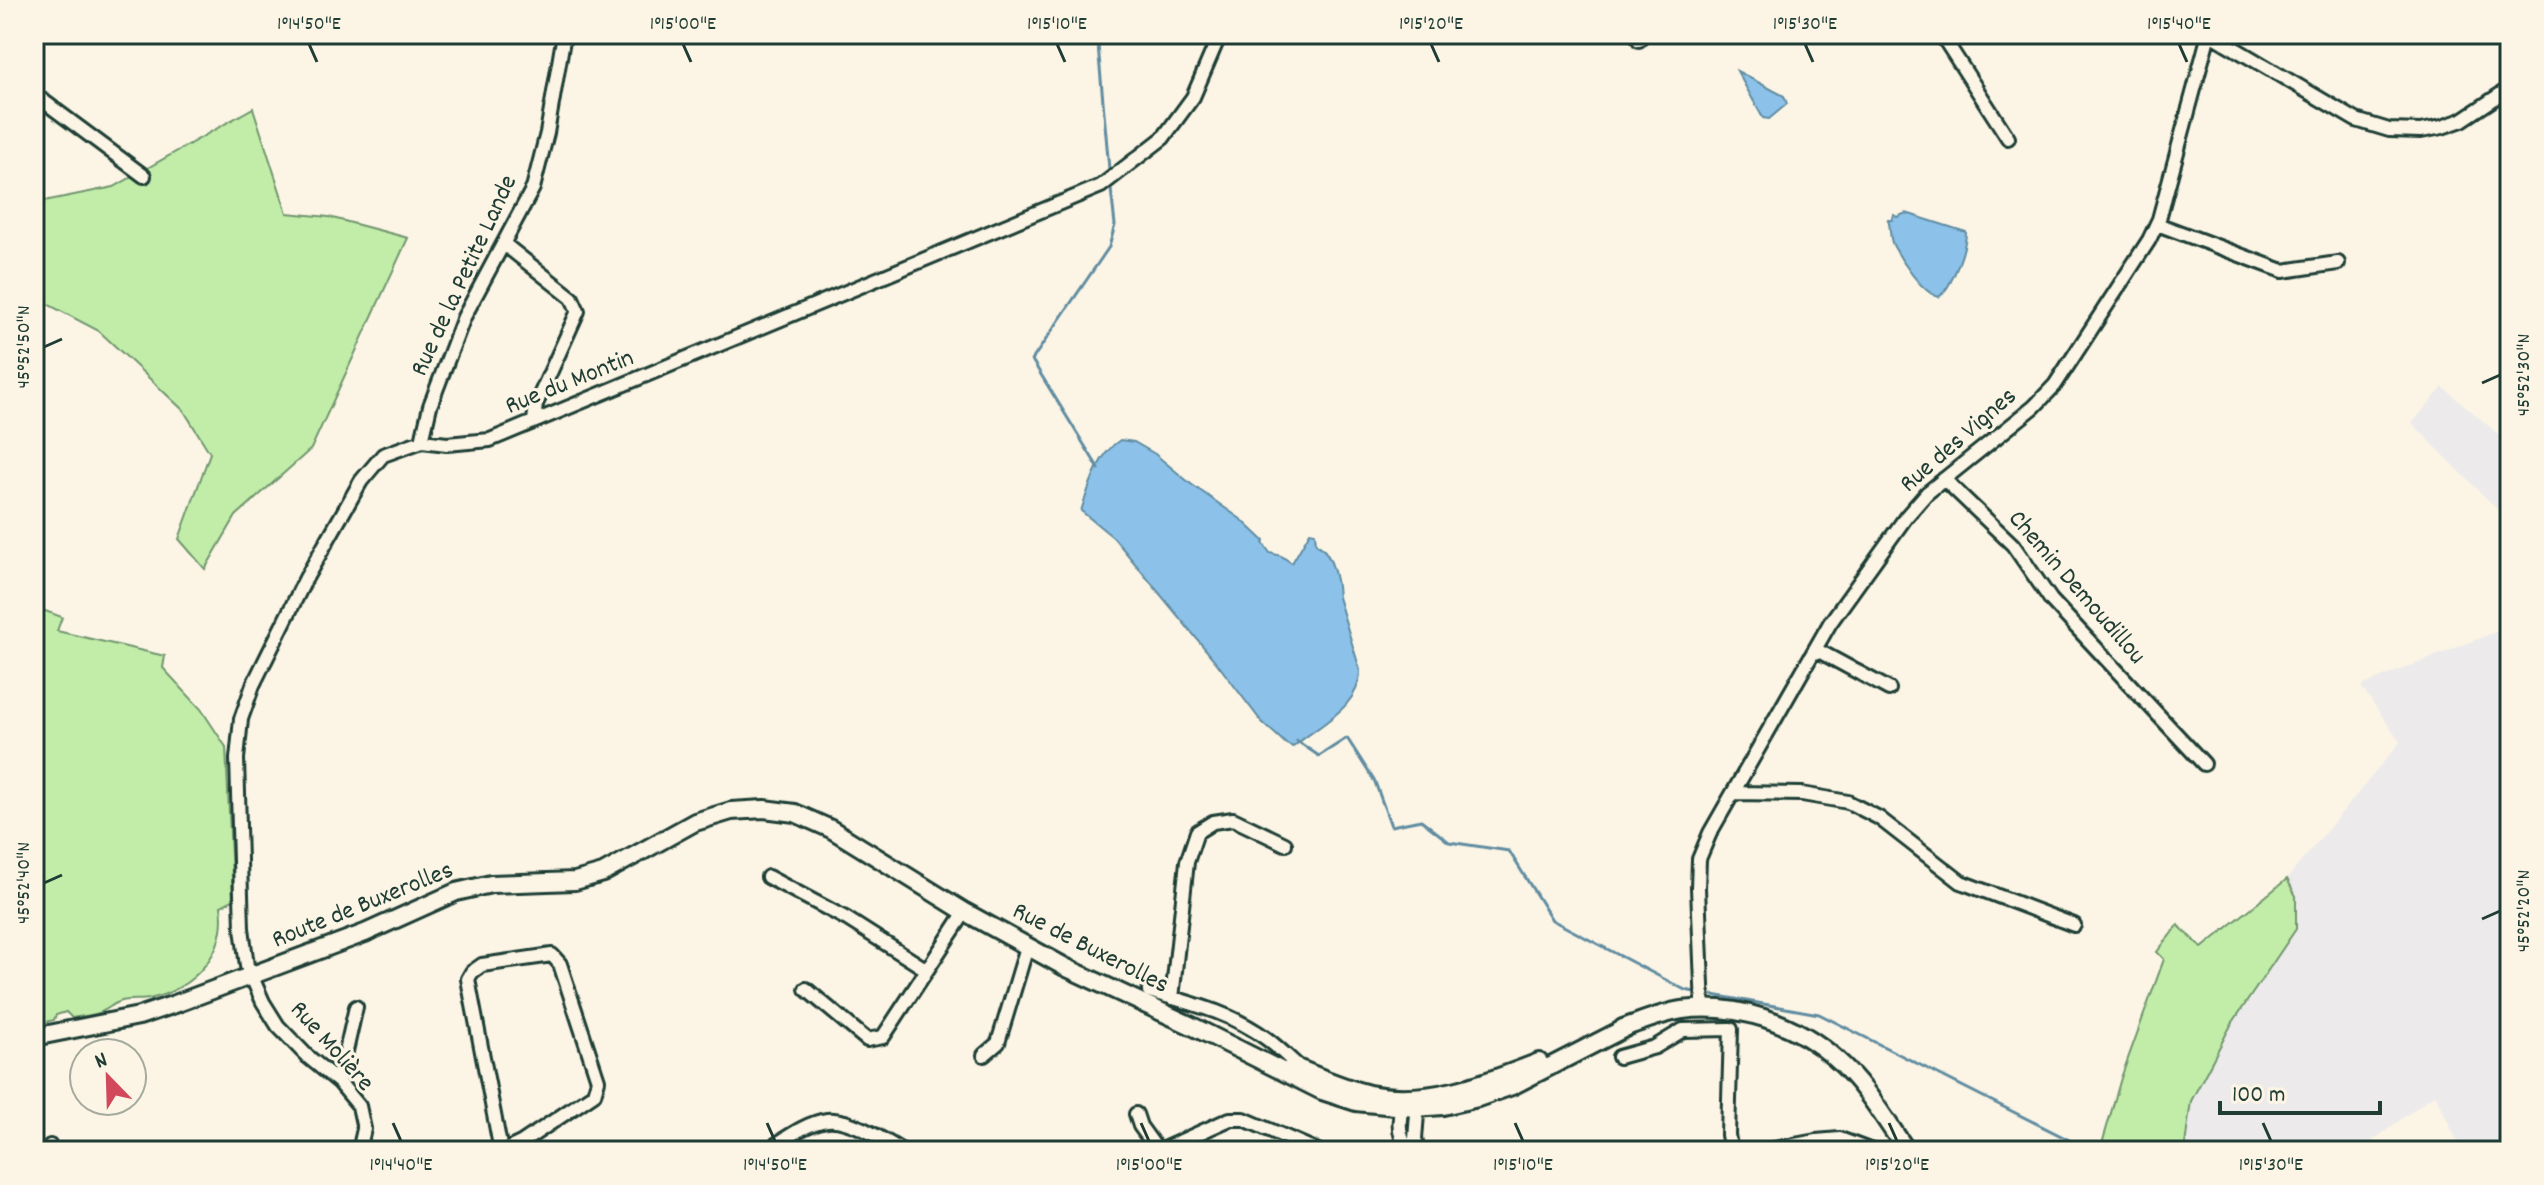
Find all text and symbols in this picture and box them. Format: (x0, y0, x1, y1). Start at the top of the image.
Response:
text: 1°14'50"E (277, 11, 341, 39)
text: 1°15'00"E (650, 11, 716, 39)
text: 1°15'10"E (1027, 11, 1087, 39)
text: 1°15'20"E (1399, 11, 1463, 39)
text: 1°15'30"E (1773, 11, 1837, 39)
text: 1°15'40"E (2147, 11, 2211, 39)
street label: Rue de la Petite Lande (402, 169, 528, 383)
text: 45°52'50"N (11, 305, 39, 389)
text: 45°52'30"N (2511, 334, 2539, 416)
street label: Rue du Montin (500, 340, 640, 426)
street label: Rue des Vignes (1892, 380, 2026, 502)
street label: Chemin Demoudillou (1998, 503, 2154, 673)
text: 45°52'40"N (11, 842, 39, 924)
street label: Route de Buxerolles (267, 853, 459, 959)
text: 45°52'20"N (2511, 870, 2539, 952)
street label: Rue de Buxerolles (1005, 894, 1175, 1004)
street label: Rue Molière (280, 993, 382, 1101)
north arrow (68, 1037, 148, 1117)
text: N (90, 1045, 113, 1078)
scale bar (2220, 1065, 2380, 1115)
text: 100 m (2232, 1079, 2285, 1113)
text: 1°14'40"E (370, 1152, 432, 1180)
text: 1°14'50"E (743, 1152, 807, 1180)
text: 1°15'00"E (1116, 1152, 1182, 1180)
text: 1°15'10"E (1493, 1152, 1553, 1180)
text: 1°15'20"E (1865, 1152, 1929, 1180)
text: 1°15'30"E (2239, 1152, 2303, 1180)

